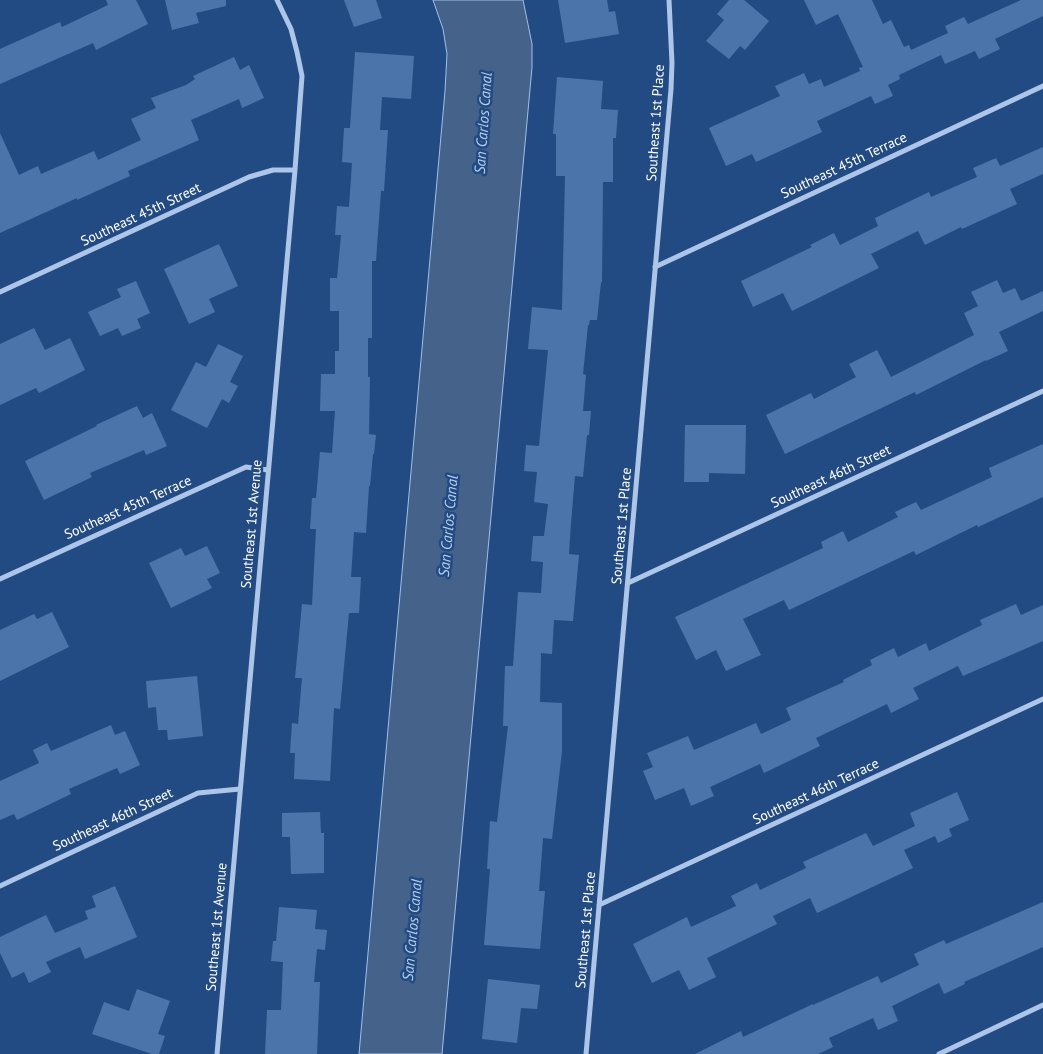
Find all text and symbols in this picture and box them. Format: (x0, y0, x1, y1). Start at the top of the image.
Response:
street label: Southeast 1st Place (644, 64, 668, 182)
water label: San Carlos Canal (471, 71, 497, 175)
street label: Southeast 45th Terrace (778, 129, 910, 203)
street label: Southeast 45th Street (78, 180, 204, 250)
street label: Southeast 46th Street (768, 442, 894, 512)
street label: Southeast 1st Avenue (238, 459, 266, 589)
street label: Southeast 1st Place (609, 467, 635, 585)
street label: Southeast 45th Terrace (62, 472, 194, 544)
water label: San Carlos Canal (436, 474, 462, 578)
street label: Southeast 46th Terrace (750, 755, 882, 829)
street label: Southeast 46th Street (50, 785, 176, 855)
street label: Southeast 1st Avenue (203, 862, 231, 992)
street label: Southeast 1st Place (573, 871, 599, 989)
water label: San Carlos Canal (400, 878, 426, 982)

